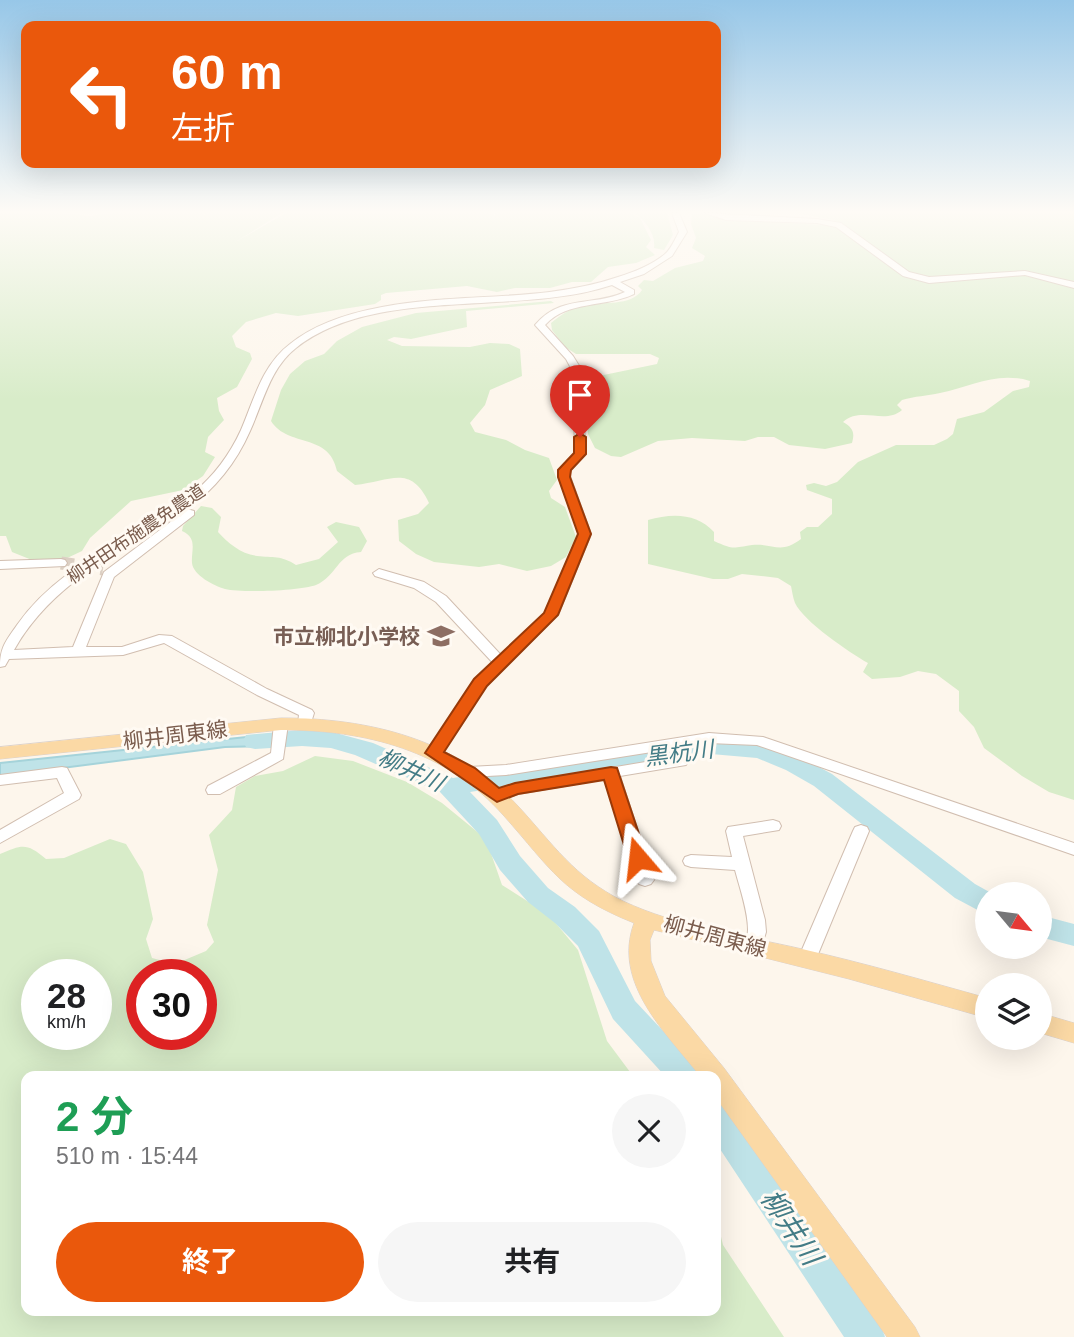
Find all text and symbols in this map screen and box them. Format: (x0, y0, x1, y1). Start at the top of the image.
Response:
text: 60 m (171, 45, 283, 99)
icon: left (56, 49, 147, 140)
text: 左折 (171, 110, 235, 146)
pin (550, 365, 610, 437)
icon: arrive (561, 376, 599, 414)
street label: 柳井田布施農免農道 (63, 480, 209, 588)
school or university icon: 市立柳北小学校 (426, 621, 456, 651)
place label: 市立柳北小学校 (273, 625, 420, 648)
street label: 柳井周東線 (121, 717, 229, 753)
water label: 黒杭川 (643, 736, 718, 770)
water label: 柳井川 (374, 744, 450, 798)
position arrow (601, 821, 675, 895)
north arrow (975, 882, 1052, 959)
map controls (975, 882, 1052, 1050)
street label: 柳井周東線 (661, 911, 769, 961)
speed limit sign: 30 (126, 959, 217, 1050)
button: layers (975, 973, 1052, 1050)
text: 28 (47, 976, 86, 1015)
text: km/h (47, 1012, 86, 1032)
text: 2 分 (56, 1093, 133, 1140)
button: close (612, 1094, 686, 1168)
text: 510 m · 15:44 (56, 1143, 198, 1169)
water label: 柳井川 (755, 1184, 829, 1273)
button: 終了 (56, 1222, 364, 1302)
button: 共有 (378, 1222, 686, 1302)

